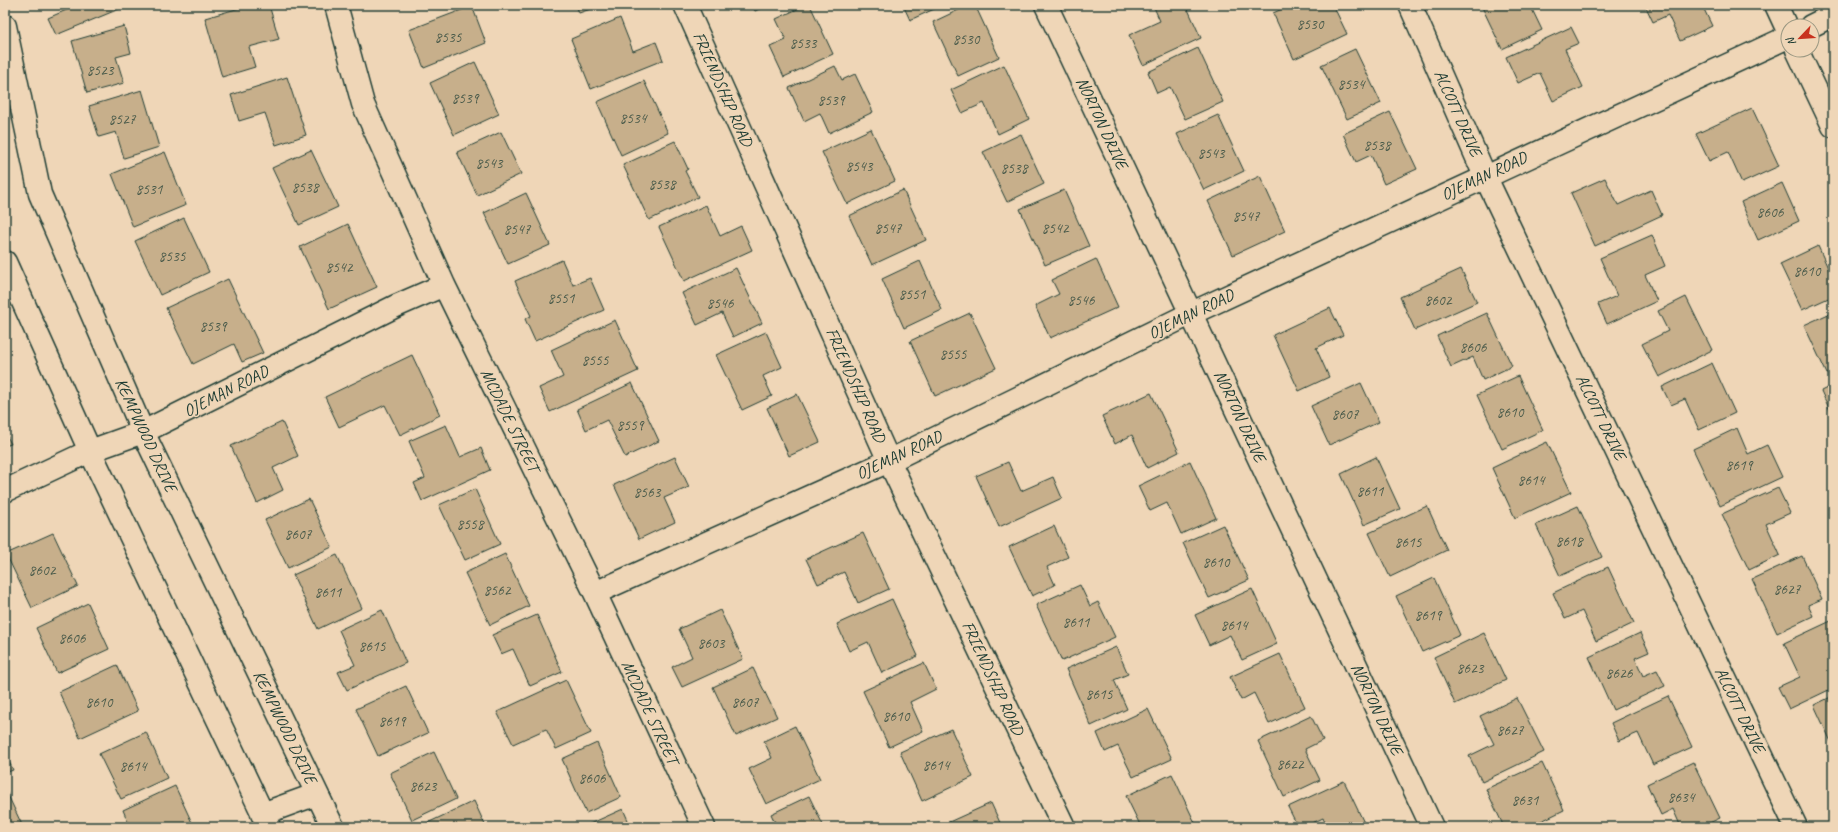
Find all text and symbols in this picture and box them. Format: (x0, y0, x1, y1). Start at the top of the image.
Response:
house number: 8530 (1296, 15, 1325, 34)
north arrow (1780, 18, 1820, 58)
house number: 8535 (434, 28, 463, 47)
street label: FRIENDSHIP ROAD (688, 28, 759, 152)
house number: 8530 (952, 30, 981, 49)
house number: 8533 (789, 34, 818, 53)
text: N (1782, 34, 1799, 48)
house number: 8523 (86, 61, 115, 80)
street label: ALCOTT DRIVE (1430, 66, 1487, 161)
street label: NORTON DRIVE (1072, 74, 1133, 174)
house number: 8534 (1337, 75, 1366, 94)
house number: 8539 (451, 89, 480, 108)
house number: 8539 (817, 91, 846, 110)
house number: 8534 (619, 109, 648, 128)
house number: 8527 (108, 110, 137, 129)
house number: 8538 (1363, 136, 1392, 155)
house number: 8543 (1197, 144, 1226, 163)
street label: OJEMAN ROAD (1438, 146, 1531, 205)
house number: 8543 (475, 154, 504, 173)
house number: 8543 (845, 157, 874, 176)
house number: 8538 (1000, 159, 1029, 178)
house number: 8538 (648, 175, 677, 194)
house number: 8538 (291, 178, 320, 197)
house number: 8531 (135, 180, 164, 199)
house number: 8606 (1756, 203, 1785, 222)
house number: 8547 (1232, 207, 1261, 226)
house number: 8547 (874, 219, 903, 238)
house number: 8542 (1041, 219, 1070, 238)
house number: 8547 (503, 220, 532, 239)
house number: 8535 (158, 247, 187, 266)
house number: 8542 (325, 258, 354, 277)
house number: 8610 (1793, 262, 1822, 281)
street label: OJEMAN ROAD (1145, 284, 1238, 344)
house number: 8551 (898, 285, 927, 304)
house number: 8551 (547, 289, 576, 308)
house number: 8546 (1067, 291, 1096, 310)
house number: 8602 (1424, 291, 1453, 310)
house number: 8546 (706, 294, 735, 313)
house number: 8539 (199, 317, 228, 336)
street label: FRIENDSHIP ROAD (821, 324, 892, 448)
house number: 8606 (1459, 338, 1488, 357)
house number: 8555 (939, 345, 968, 364)
house number: 8555 (581, 351, 610, 370)
street label: OJEMAN ROAD (180, 360, 273, 421)
street label: MCDADE STREET (476, 365, 546, 479)
street label: NORTON DRIVE (1210, 367, 1271, 467)
street label: ALCOTT DRIVE (1571, 371, 1632, 465)
street label: KEMPWOOD DRIVE (110, 375, 183, 498)
house number: 8610 (1496, 403, 1525, 422)
house number: 8607 (1331, 405, 1360, 424)
house number: 8559 (616, 416, 645, 435)
street label: OJEMAN ROAD (853, 425, 946, 484)
house number: 8619 (1725, 456, 1754, 475)
house number: 8614 (1517, 471, 1546, 490)
house number: 8611 (1356, 482, 1385, 501)
house number: 8563 (633, 483, 662, 502)
house number: 8558 (456, 515, 485, 534)
house number: 8607 (284, 525, 313, 544)
house number: 8618 (1555, 532, 1584, 551)
house number: 8615 (1394, 533, 1423, 552)
house number: 8610 (1202, 553, 1231, 572)
house number: 8602 (28, 561, 57, 580)
house number: 8627 (1773, 580, 1802, 599)
house number: 8562 (483, 581, 512, 600)
house number: 8611 (314, 583, 343, 602)
house number: 8619 (1414, 606, 1443, 625)
house number: 8611 (1062, 613, 1091, 632)
house number: 8614 (1220, 616, 1249, 635)
street label: FRIENDSHIP ROAD (957, 618, 1029, 740)
house number: 8606 (58, 629, 87, 648)
house number: 8603 (697, 634, 726, 653)
house number: 8615 (358, 637, 387, 656)
street label: MCDADE STREET (617, 657, 685, 771)
house number: 8623 (1456, 659, 1485, 678)
street label: NORTON DRIVE (1347, 660, 1408, 760)
house number: 8626 (1605, 664, 1634, 683)
street label: ALCOTT DRIVE (1710, 664, 1771, 758)
street label: KEMPWOOD DRIVE (249, 667, 323, 789)
house number: 8615 (1085, 685, 1114, 704)
house number: 8610 (85, 693, 114, 712)
house number: 8607 (731, 693, 760, 712)
house number: 8610 (882, 707, 911, 726)
house number: 8619 (378, 712, 407, 731)
house number: 8627 (1496, 721, 1525, 740)
house number: 8622 (1276, 755, 1305, 774)
house number: 8614 (922, 756, 951, 775)
house number: 8614 (119, 757, 148, 776)
house number: 8606 (578, 769, 607, 788)
house number: 8623 (409, 777, 438, 796)
house number: 8634 (1667, 788, 1696, 807)
house number: 8631 (1511, 791, 1540, 810)

